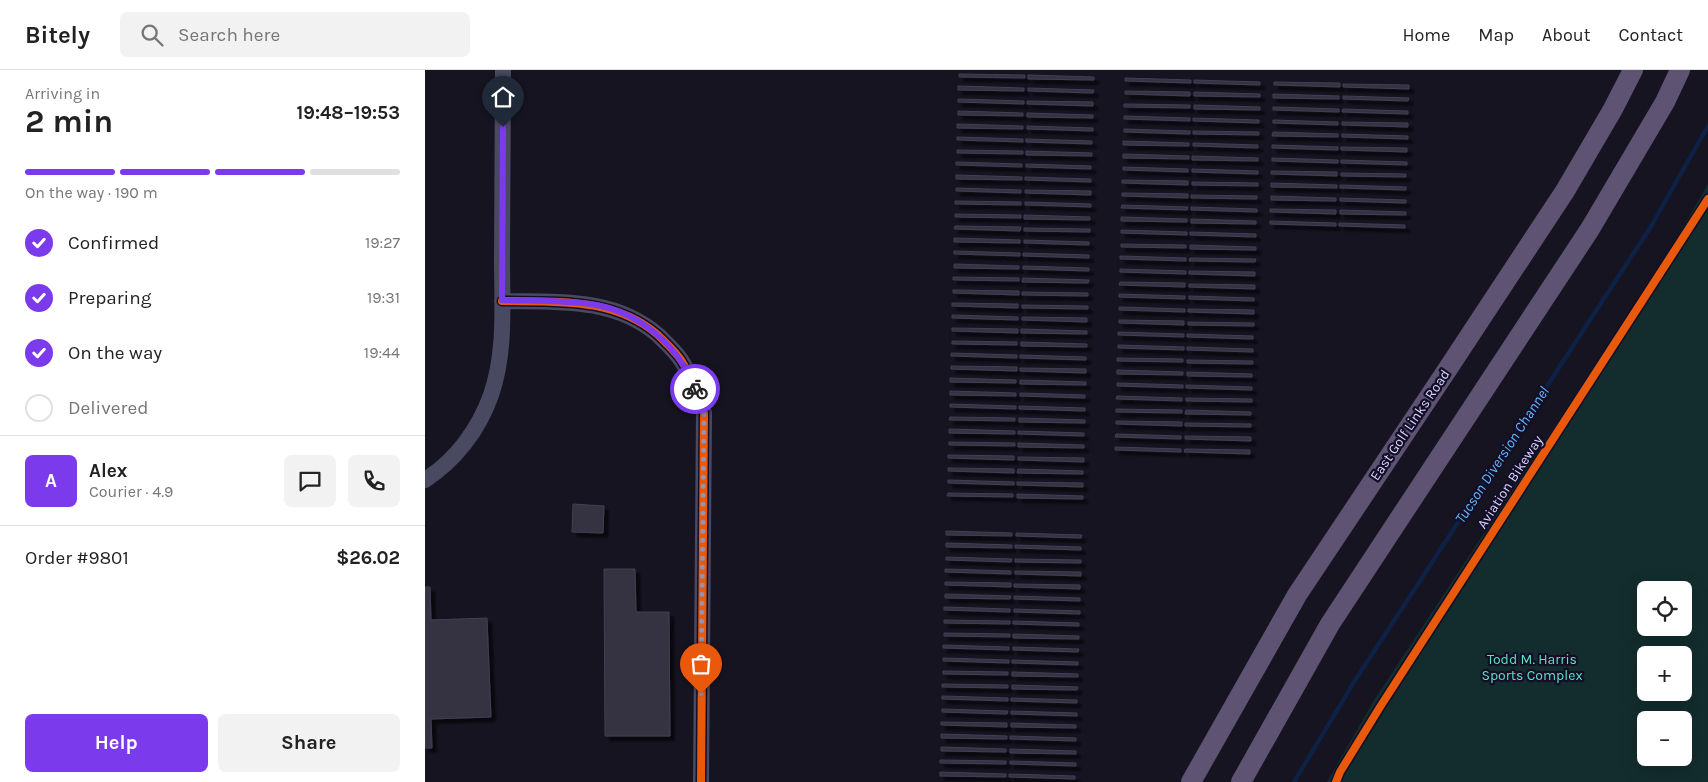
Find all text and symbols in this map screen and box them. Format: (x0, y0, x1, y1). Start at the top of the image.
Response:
search box (120, 12, 470, 57)
text: Bitely (25, 21, 90, 49)
icon: search (138, 21, 166, 49)
text: Search here (178, 24, 280, 46)
text: Home (1402, 24, 1450, 46)
text: Map (1478, 24, 1514, 46)
text: About (1542, 24, 1591, 46)
text: Contact (1619, 24, 1683, 46)
pin (482, 76, 524, 127)
icon: home (489, 83, 517, 111)
text: Arriving in (25, 84, 100, 103)
text: 19:48–19:53 (297, 102, 400, 124)
text: 2 min (25, 103, 113, 140)
text: On the way · 190 m (25, 183, 158, 202)
icon: check (25, 229, 53, 257)
text: Confirmed (68, 232, 159, 254)
text: 19:27 (365, 233, 400, 252)
icon: check (25, 284, 53, 312)
text: Preparing (68, 287, 151, 309)
text: 19:31 (367, 288, 400, 307)
icon: check (25, 339, 53, 367)
text: On the way (68, 342, 162, 364)
text: 19:44 (364, 343, 400, 362)
courier (670, 364, 720, 414)
street label: East Golf Links Road (1367, 366, 1453, 484)
icon: bike (681, 375, 709, 403)
water label: Tucson Diversion Channel (1451, 383, 1553, 527)
text: Delivered (68, 397, 148, 419)
street label: Aviation Bikeway (1474, 432, 1547, 532)
button: chat (284, 455, 336, 507)
button: phone (348, 455, 400, 507)
text: Alex (89, 460, 127, 482)
text: A (45, 470, 57, 492)
text: Courier · 4.9 (89, 482, 173, 501)
text: Order #9801 (25, 547, 129, 569)
text: $26.02 (336, 547, 400, 569)
map controls (1637, 581, 1692, 766)
button: locate (1637, 581, 1692, 636)
pin (680, 643, 722, 694)
button: + (1637, 646, 1692, 701)
icon: bag (687, 650, 715, 678)
park label: Todd M. Harris Sports Complex (1481, 651, 1583, 684)
button: − (1637, 711, 1692, 766)
button: Help (25, 714, 208, 772)
button: Share (218, 714, 400, 772)

